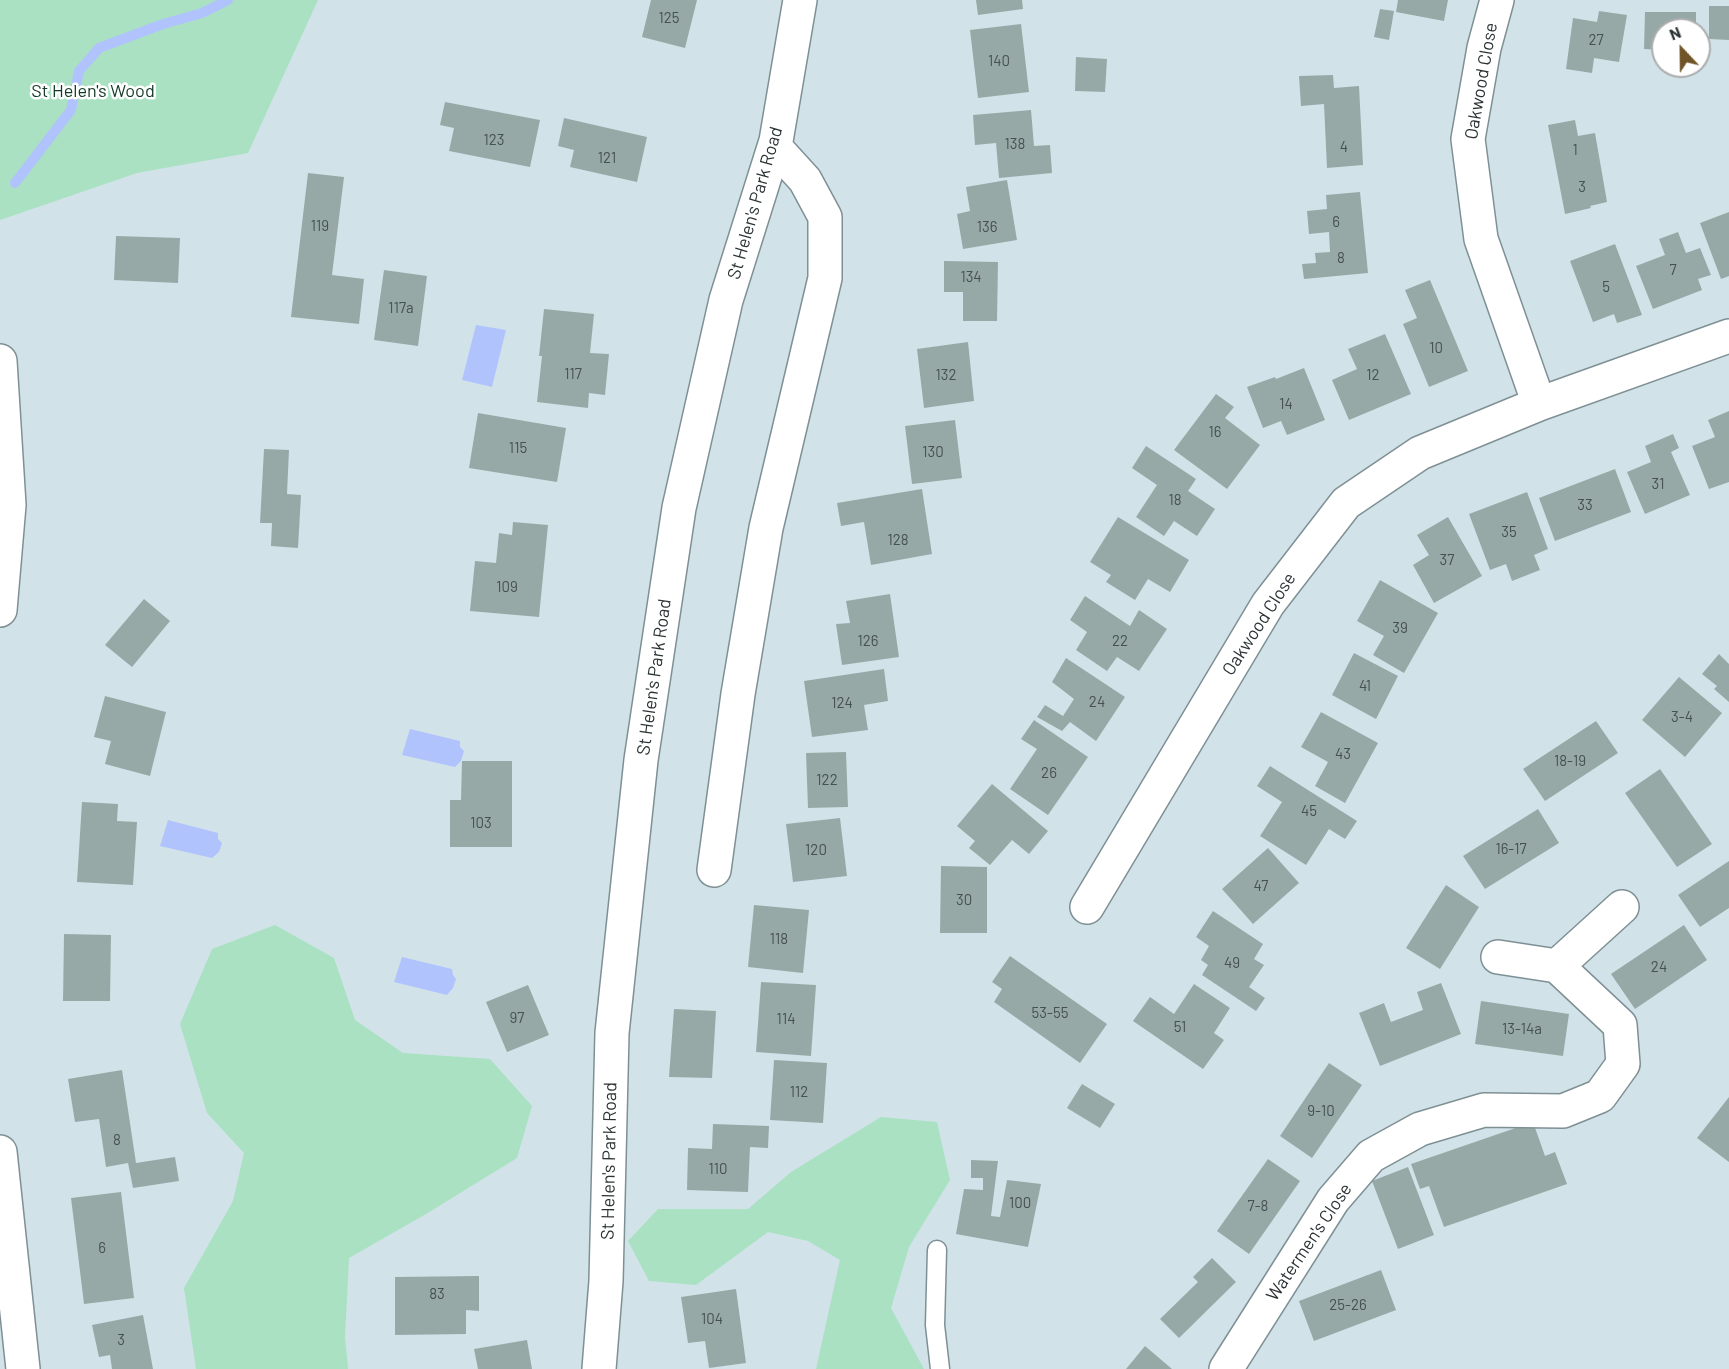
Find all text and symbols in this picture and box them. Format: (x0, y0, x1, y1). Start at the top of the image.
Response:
house number: 125 (659, 9, 679, 27)
north arrow (1651, 18, 1711, 78)
street label: Oakwood Close (1460, 21, 1502, 141)
text: N (1666, 22, 1683, 44)
house number: 27 (1588, 31, 1604, 49)
house number: 140 (988, 52, 1010, 70)
park label: St Helen's Wood (31, 80, 155, 102)
street label: St Helen's Park Road (723, 124, 787, 282)
house number: 123 (484, 131, 504, 149)
house number: 138 (1005, 135, 1025, 153)
house number: 4 (1340, 138, 1348, 156)
house number: 1 (1572, 141, 1578, 159)
house number: 121 (598, 149, 616, 167)
house number: 3 (1578, 178, 1586, 196)
house number: 6 (1332, 213, 1340, 231)
house number: 119 (311, 217, 329, 235)
house number: 136 (977, 218, 997, 236)
house number: 8 (1337, 249, 1345, 267)
house number: 7 (1669, 261, 1677, 279)
house number: 134 (960, 268, 982, 286)
house number: 5 (1602, 278, 1610, 296)
house number: 117a (388, 299, 414, 317)
house number: 10 (1429, 339, 1443, 357)
house number: 117 (564, 365, 582, 383)
house number: 132 (935, 366, 957, 384)
house number: 12 (1366, 366, 1380, 384)
house number: 14 (1279, 395, 1293, 413)
house number: 16 (1209, 423, 1221, 441)
house number: 115 (509, 439, 527, 457)
house number: 130 (922, 443, 944, 461)
house number: 31 (1652, 475, 1664, 493)
house number: 18 (1168, 491, 1182, 509)
house number: 33 (1577, 496, 1593, 514)
house number: 35 (1501, 523, 1517, 541)
house number: 128 (887, 531, 909, 549)
house number: 37 (1440, 551, 1454, 569)
street label: Oakwood Close (1218, 569, 1300, 679)
house number: 109 (496, 578, 518, 596)
street label: St Helen's Park Road (632, 597, 676, 757)
house number: 39 (1392, 619, 1408, 637)
house number: 126 (857, 632, 879, 650)
house number: 22 (1112, 632, 1128, 650)
house number: 41 (1359, 677, 1371, 695)
house number: 24 (1089, 693, 1105, 711)
house number: 124 (831, 694, 853, 712)
house number: 3-4 (1671, 708, 1693, 726)
house number: 43 (1335, 745, 1351, 763)
house number: 18-19 (1554, 752, 1586, 770)
house number: 26 (1041, 764, 1057, 782)
house number: 122 (816, 771, 838, 789)
house number: 45 (1301, 802, 1317, 820)
house number: 103 (470, 814, 492, 832)
house number: 16-17 (1495, 840, 1527, 858)
house number: 120 (805, 841, 827, 859)
house number: 47 (1254, 877, 1268, 895)
house number: 30 (956, 891, 972, 909)
house number: 118 (770, 930, 788, 948)
house number: 49 (1224, 954, 1240, 972)
house number: 24 (1651, 958, 1667, 976)
house number: 53-55 (1032, 1004, 1068, 1022)
house number: 97 (510, 1009, 524, 1027)
house number: 114 (777, 1010, 795, 1028)
house number: 51 (1174, 1018, 1186, 1036)
house number: 13-14a (1502, 1020, 1542, 1038)
street label: St Helen's Park Road (597, 1082, 621, 1240)
house number: 112 (790, 1083, 808, 1101)
house number: 9-10 (1307, 1102, 1335, 1120)
house number: 8 (113, 1131, 121, 1149)
house number: 110 (708, 1160, 728, 1178)
street label: Watermen's Close (1262, 1179, 1356, 1305)
house number: 100 (1009, 1194, 1031, 1212)
house number: 7-8 (1248, 1197, 1268, 1215)
house number: 6 (98, 1239, 106, 1257)
house number: 83 (429, 1285, 445, 1303)
house number: 25-26 (1329, 1296, 1367, 1314)
house number: 104 (701, 1310, 723, 1328)
house number: 3 (117, 1331, 125, 1349)

